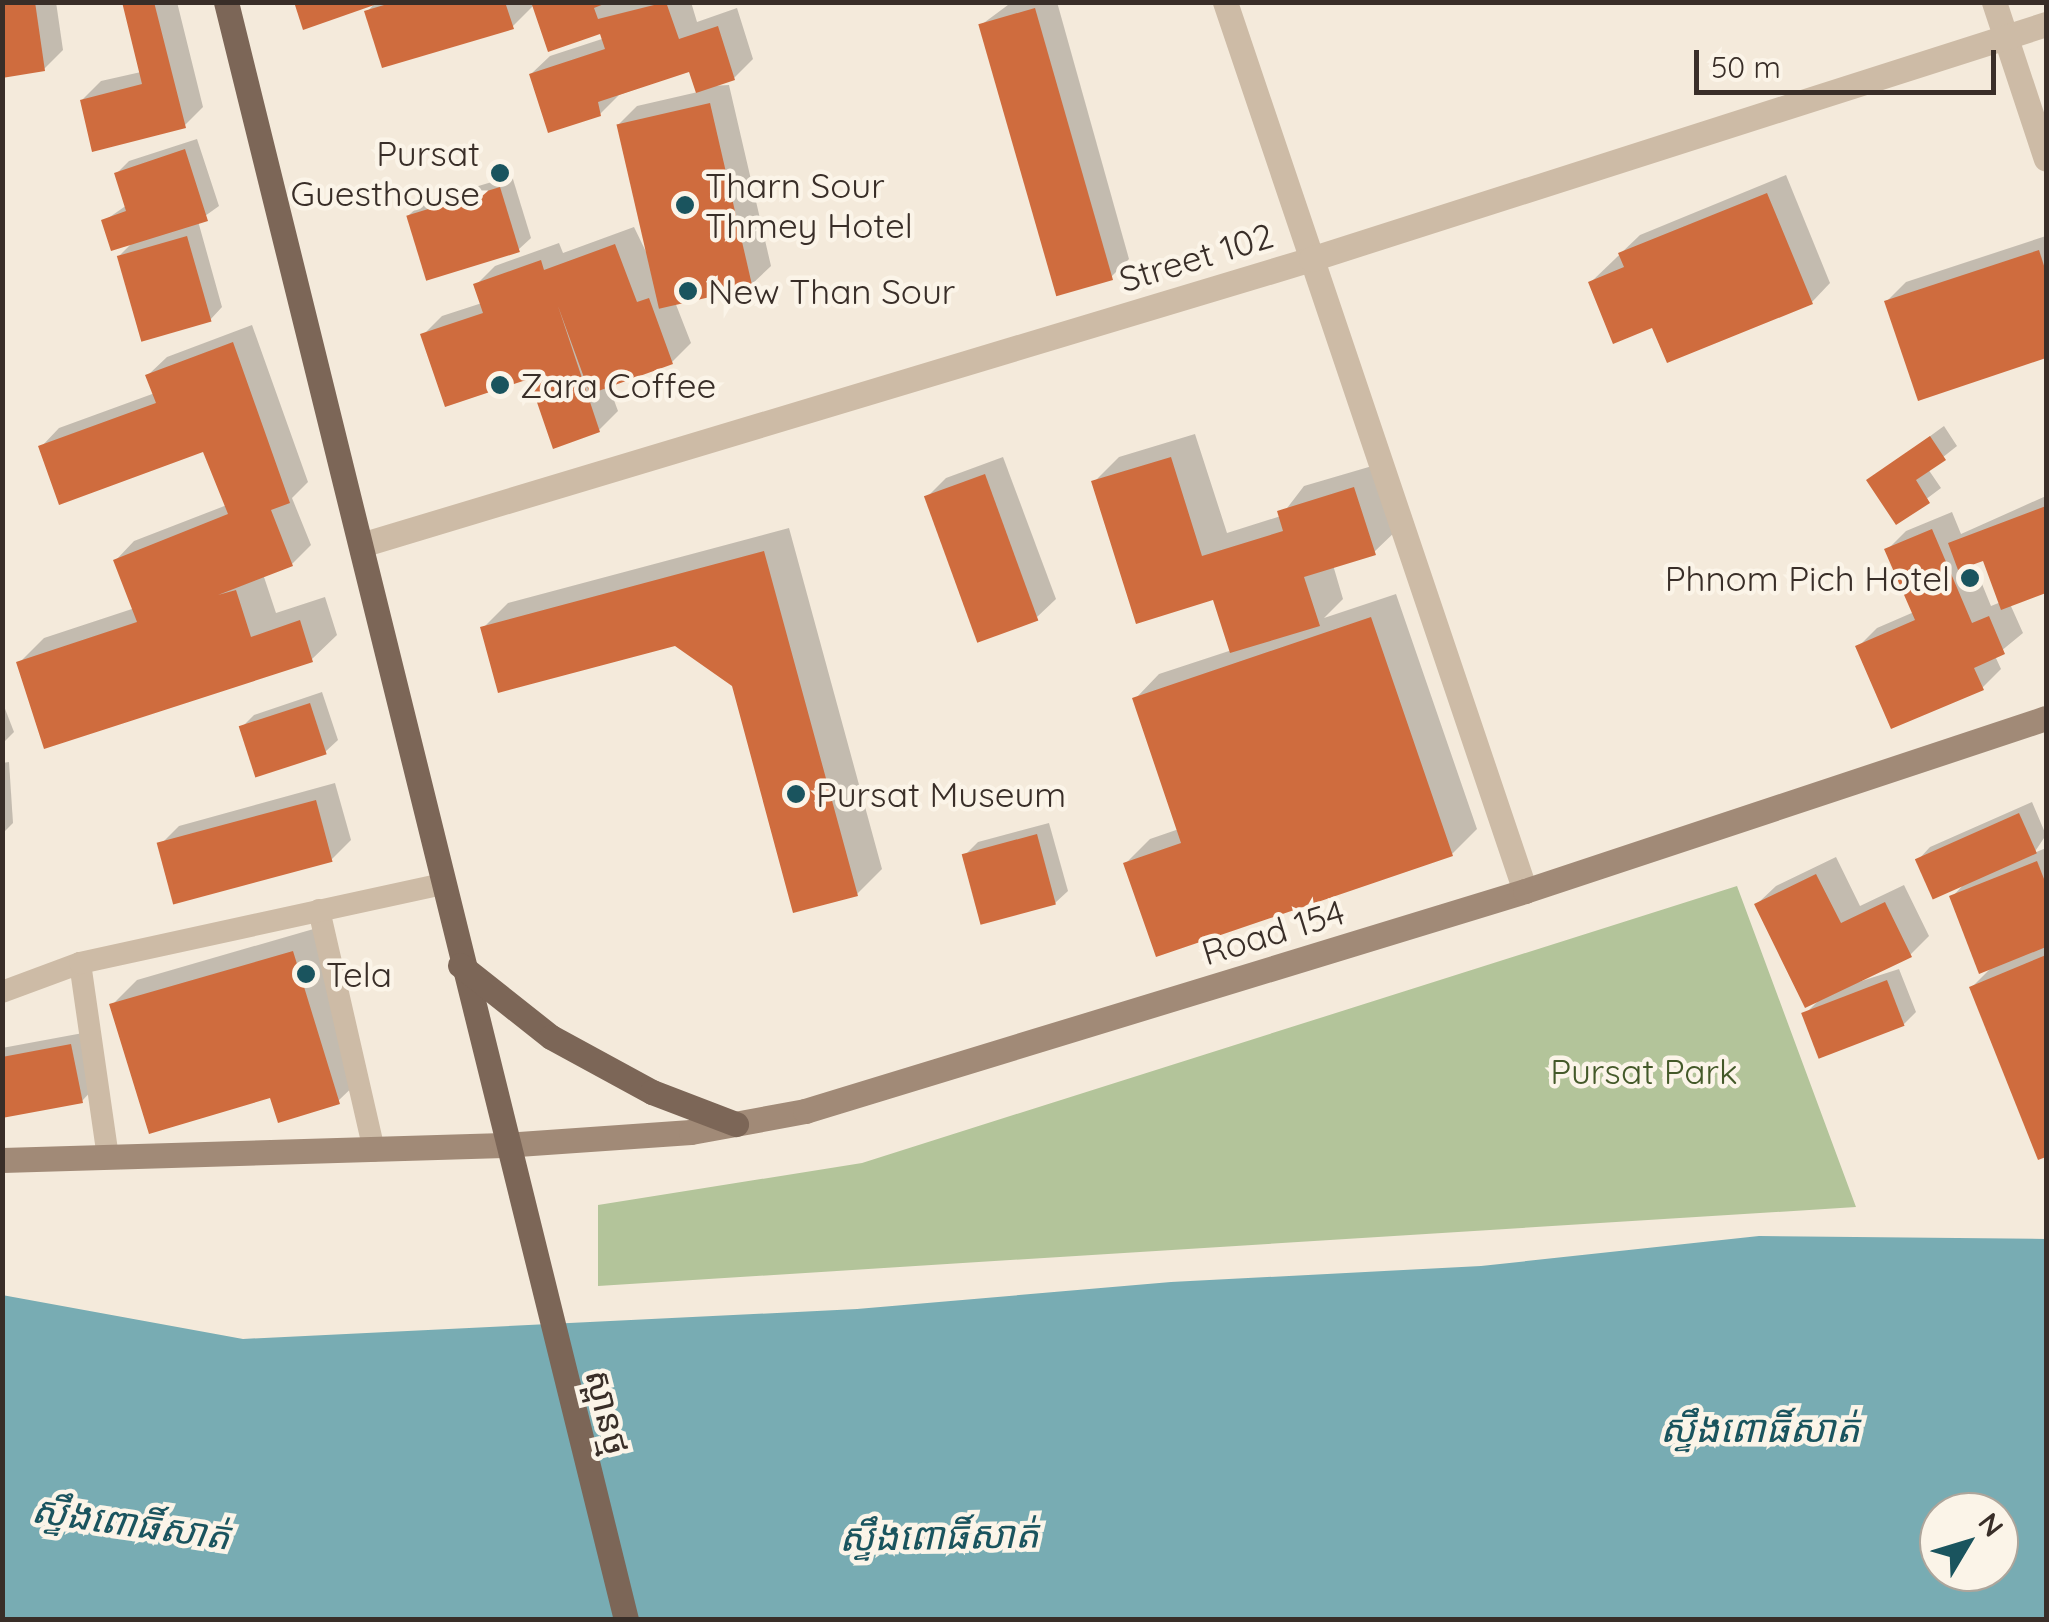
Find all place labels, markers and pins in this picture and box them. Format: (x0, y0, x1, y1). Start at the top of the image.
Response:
place label: Pursat Guesthouse (291, 132, 480, 214)
marker: Pursat Guesthouse (489, 162, 511, 184)
place label: Tharn Sour Thmey Hotel (705, 164, 913, 246)
marker: Tharn Sour Thmey Hotel (674, 194, 696, 216)
place label: New Than Sour (708, 270, 955, 312)
marker: New Than Sour (677, 280, 699, 302)
place label: Zara Coffee (520, 364, 716, 406)
marker: Zara Coffee (489, 374, 511, 396)
place label: Phnom Pich Hotel (1665, 557, 1950, 599)
marker: Phnom Pich Hotel (1959, 567, 1981, 589)
place label: Pursat Museum (816, 773, 1066, 815)
marker: Pursat Museum (785, 783, 807, 805)
place label: Tela (326, 953, 392, 995)
marker: Tela (295, 963, 317, 985)

